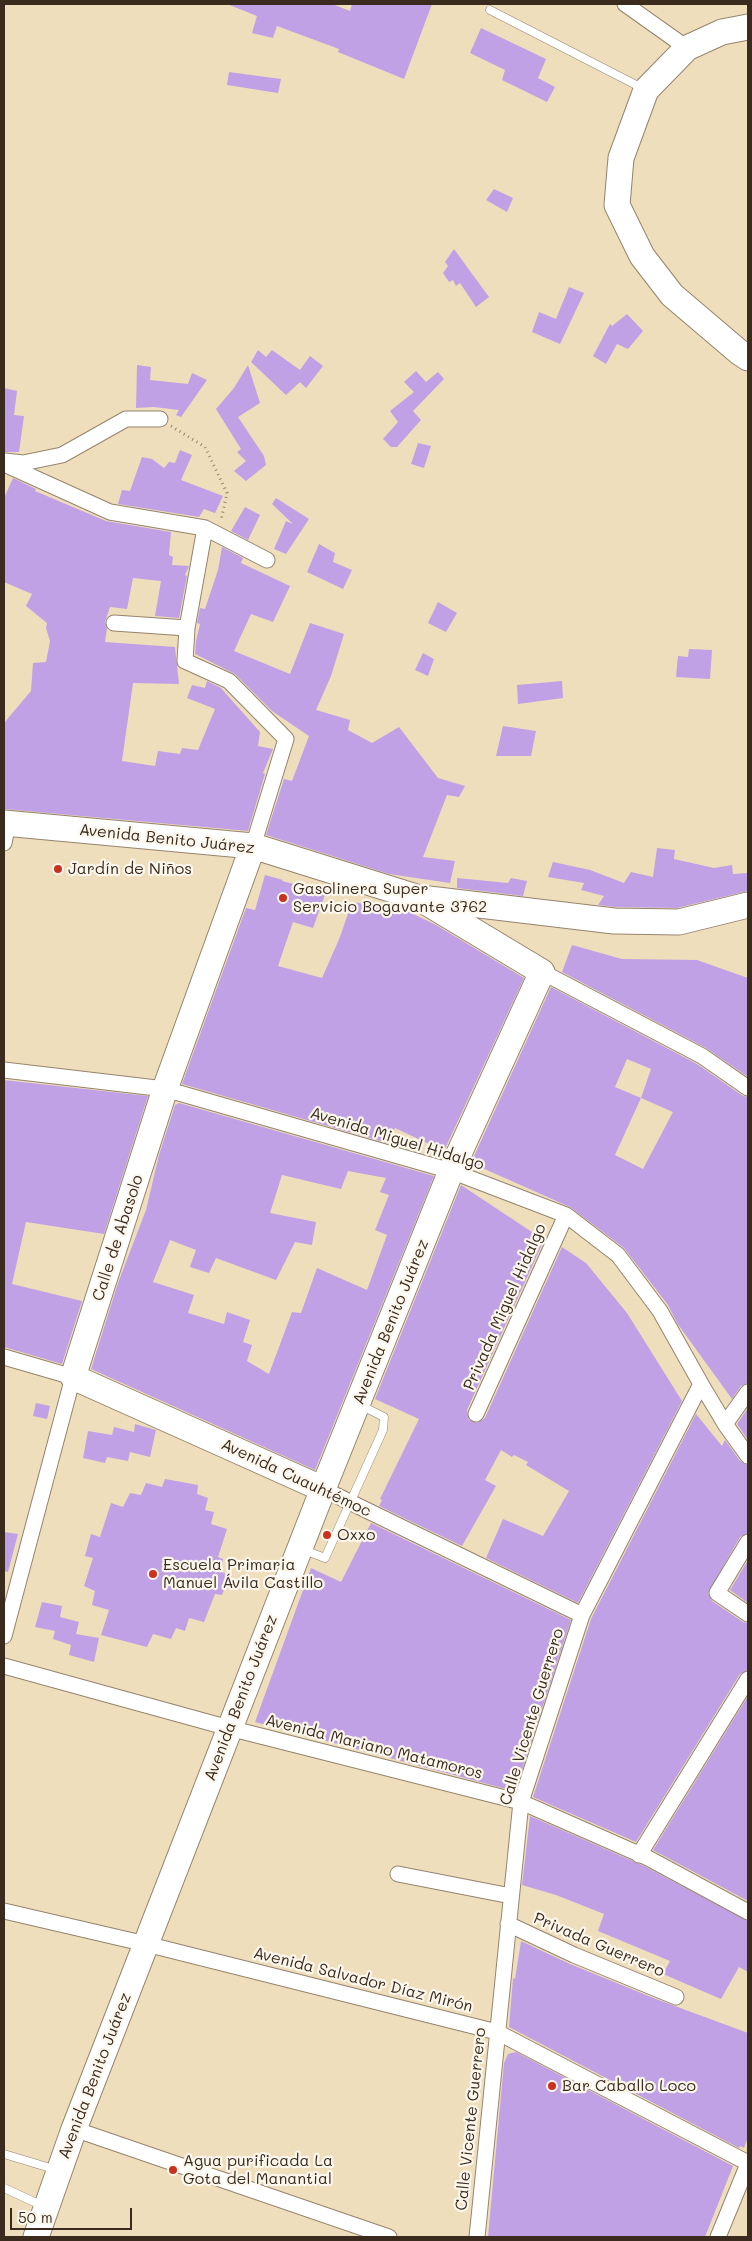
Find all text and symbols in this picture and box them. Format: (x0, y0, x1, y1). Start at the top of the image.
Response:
street label: Avenida Benito Juárez (78, 820, 256, 858)
place label: Jardín de Niños (68, 859, 192, 879)
marker: Jardín de Niños (52, 863, 64, 875)
place label: Gasolinera Super Servicio Bogavante 3762 (293, 879, 487, 917)
marker: Gasolinera Super Servicio Bogavante 3762 (277, 892, 289, 904)
street label: Avenida Miguel Hidalgo (308, 1103, 486, 1175)
street label: Calle de Abasolo (89, 1172, 147, 1304)
street label: Privada Miguel Hidalgo (460, 1221, 550, 1393)
street label: Avenida Benito Juárez (349, 1237, 433, 1407)
street label: Avenida Cuauhtémoc (218, 1435, 374, 1521)
place label: Oxxo (337, 1525, 375, 1545)
marker: Oxxo (321, 1529, 333, 1541)
place label: Escuela Primaria Manuel Ávila Castillo (163, 1555, 323, 1593)
marker: Escuela Primaria Manuel Ávila Castillo (147, 1568, 159, 1580)
street label: Avenida Benito Juárez (200, 1612, 282, 1784)
street label: Calle Vicente Guerrero (496, 1626, 568, 1808)
street label: Avenida Mariano Matamoros (263, 1711, 485, 1783)
street label: Privada Guerrero (531, 1909, 667, 1981)
street label: Avenida Salvador Díaz Mirón (251, 1943, 475, 2017)
street label: Avenida Benito Juárez (54, 1990, 136, 2162)
street label: Calle Vicente Guerrero (452, 2027, 490, 2211)
place label: Bar Caballo Loco (562, 2076, 696, 2096)
marker: Bar Caballo Loco (546, 2080, 558, 2092)
place label: Agua purificada La Gota del Manantial (183, 2151, 333, 2189)
marker: Agua purificada La Gota del Manantial (167, 2164, 179, 2176)
scale bar (12, 2198, 135, 2230)
text: 50 m (18, 2207, 53, 2227)

